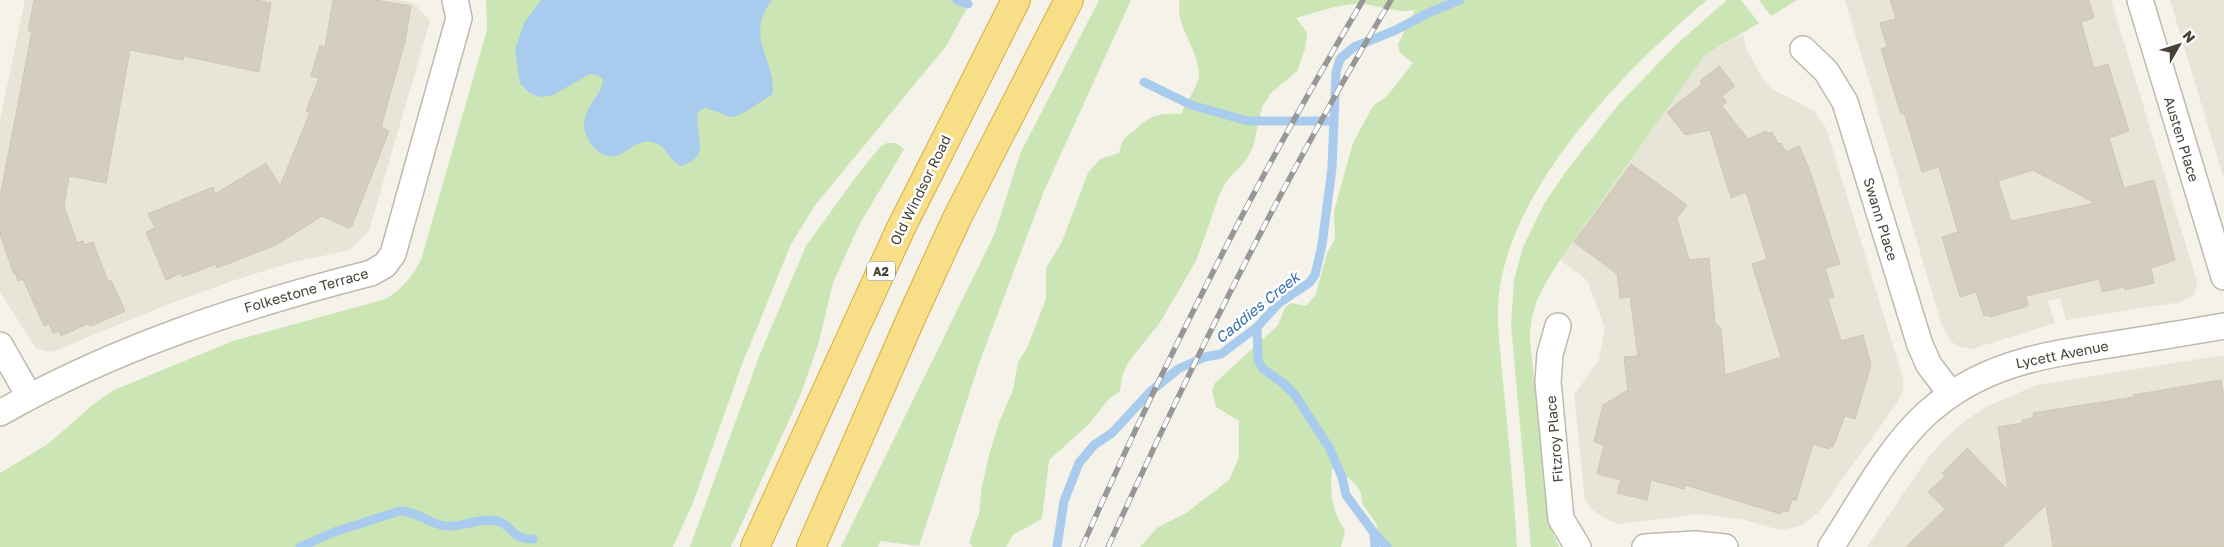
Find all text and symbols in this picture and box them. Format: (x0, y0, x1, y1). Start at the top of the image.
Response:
north arrow (2154, 20, 2204, 70)
text: N (2180, 27, 2199, 46)
street label: Austen Place (2161, 94, 2203, 184)
street label: Old Windsor Road (886, 132, 954, 248)
street label: Swann Place (1860, 175, 1902, 263)
road number: A2 (867, 262, 895, 280)
street label: Folkestone Terrace (242, 264, 370, 316)
water label: Caddies Creek (1211, 267, 1304, 347)
street label: Lycett Avenue (2014, 337, 2110, 371)
street label: Fitzroy Place (1542, 395, 1566, 483)

